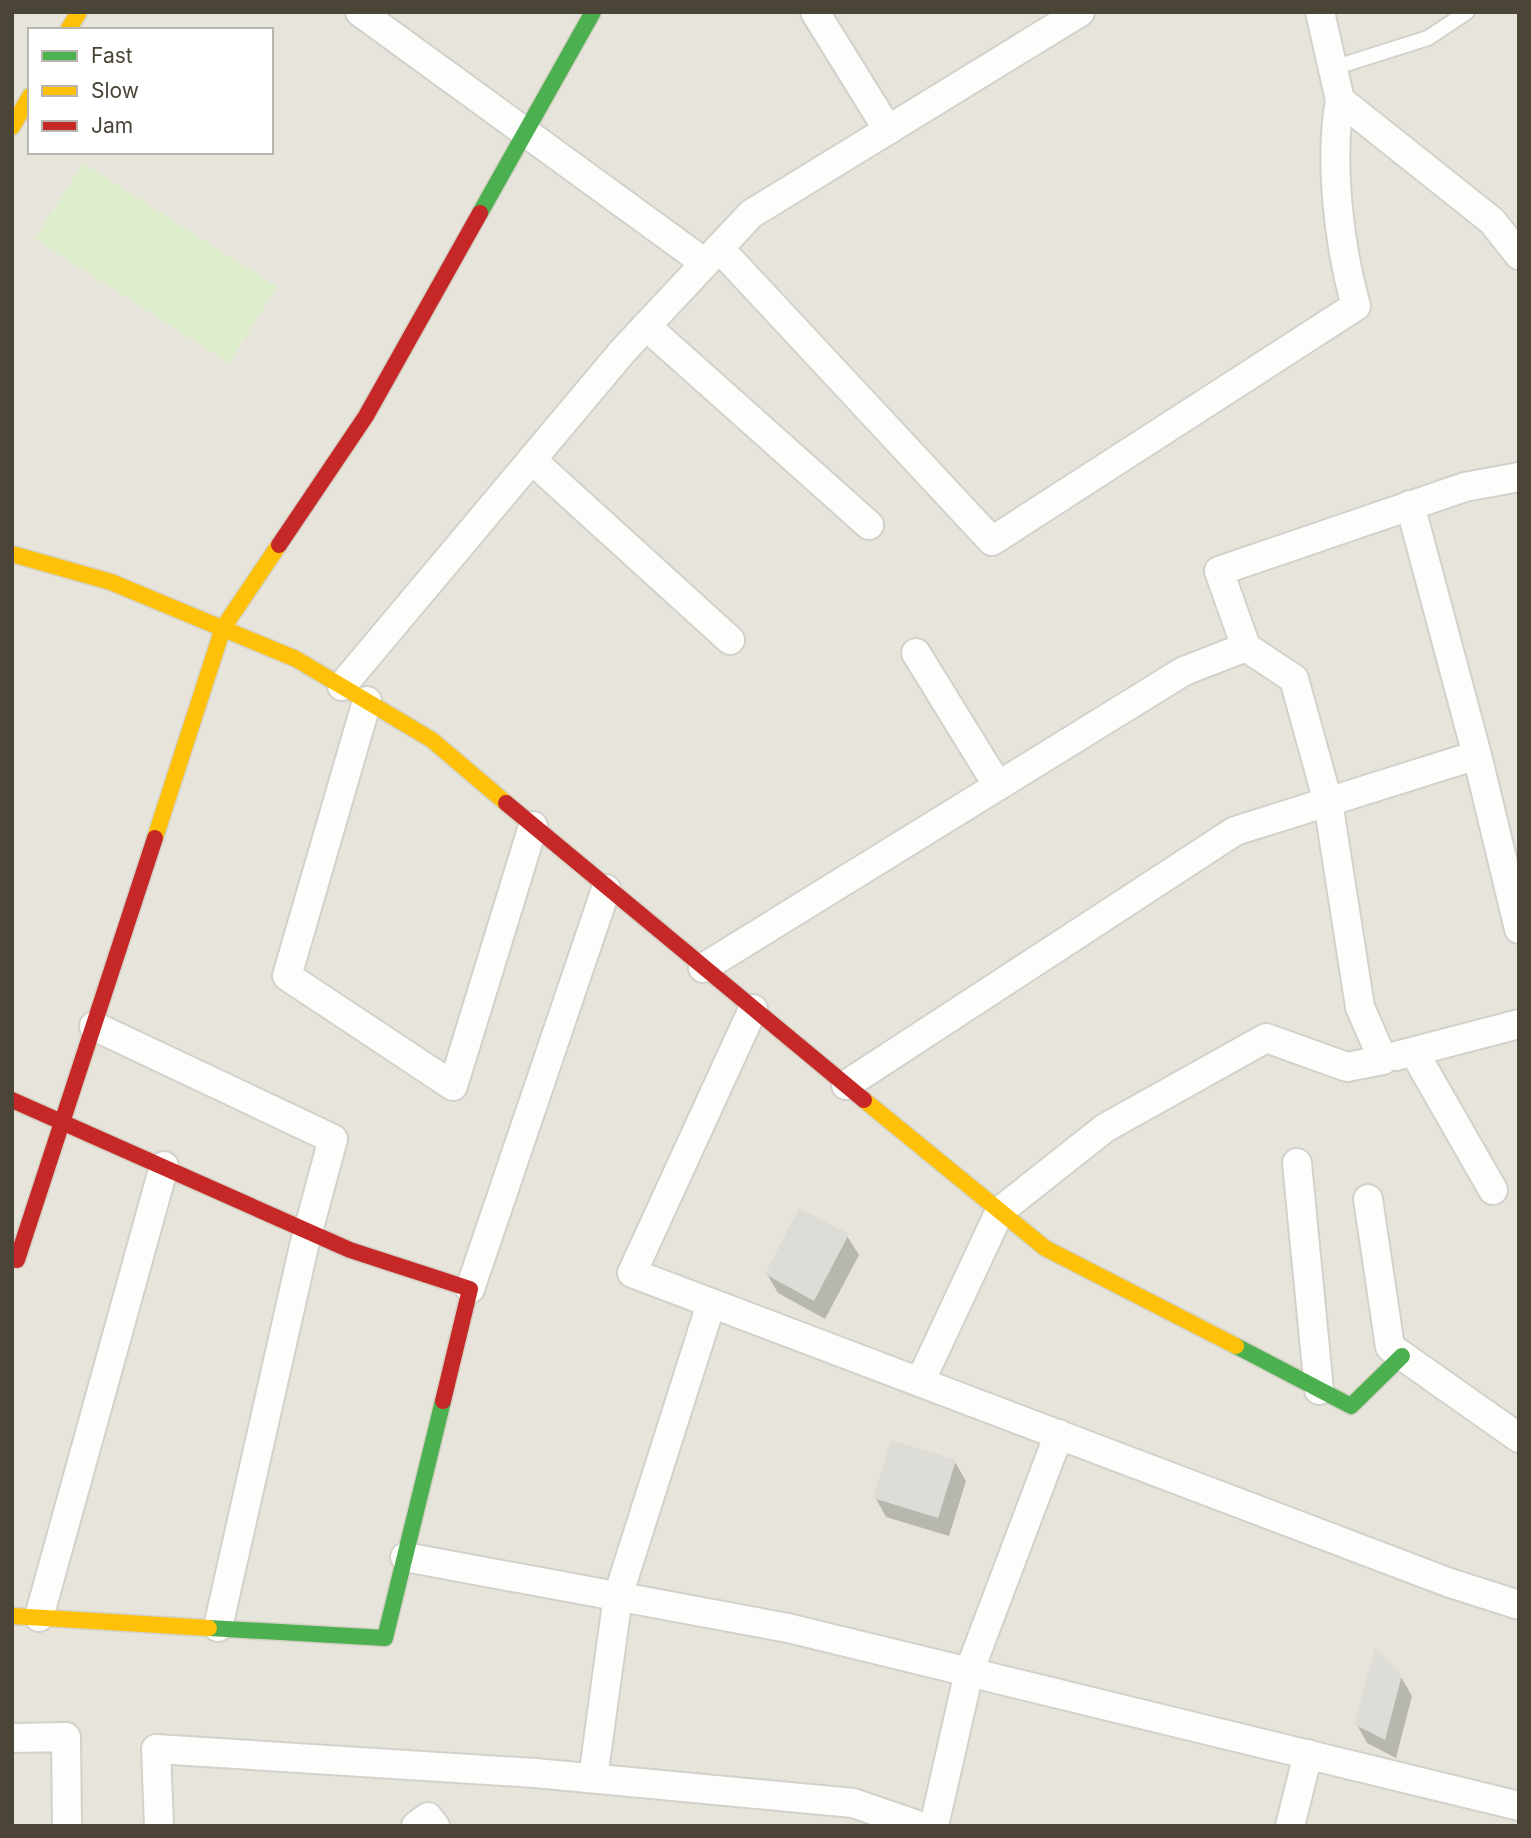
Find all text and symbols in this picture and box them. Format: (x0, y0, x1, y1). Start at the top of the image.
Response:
legend (28, 28, 273, 154)
text: Fast (91, 43, 133, 68)
text: Slow (91, 78, 139, 103)
text: Jam (91, 113, 133, 138)

